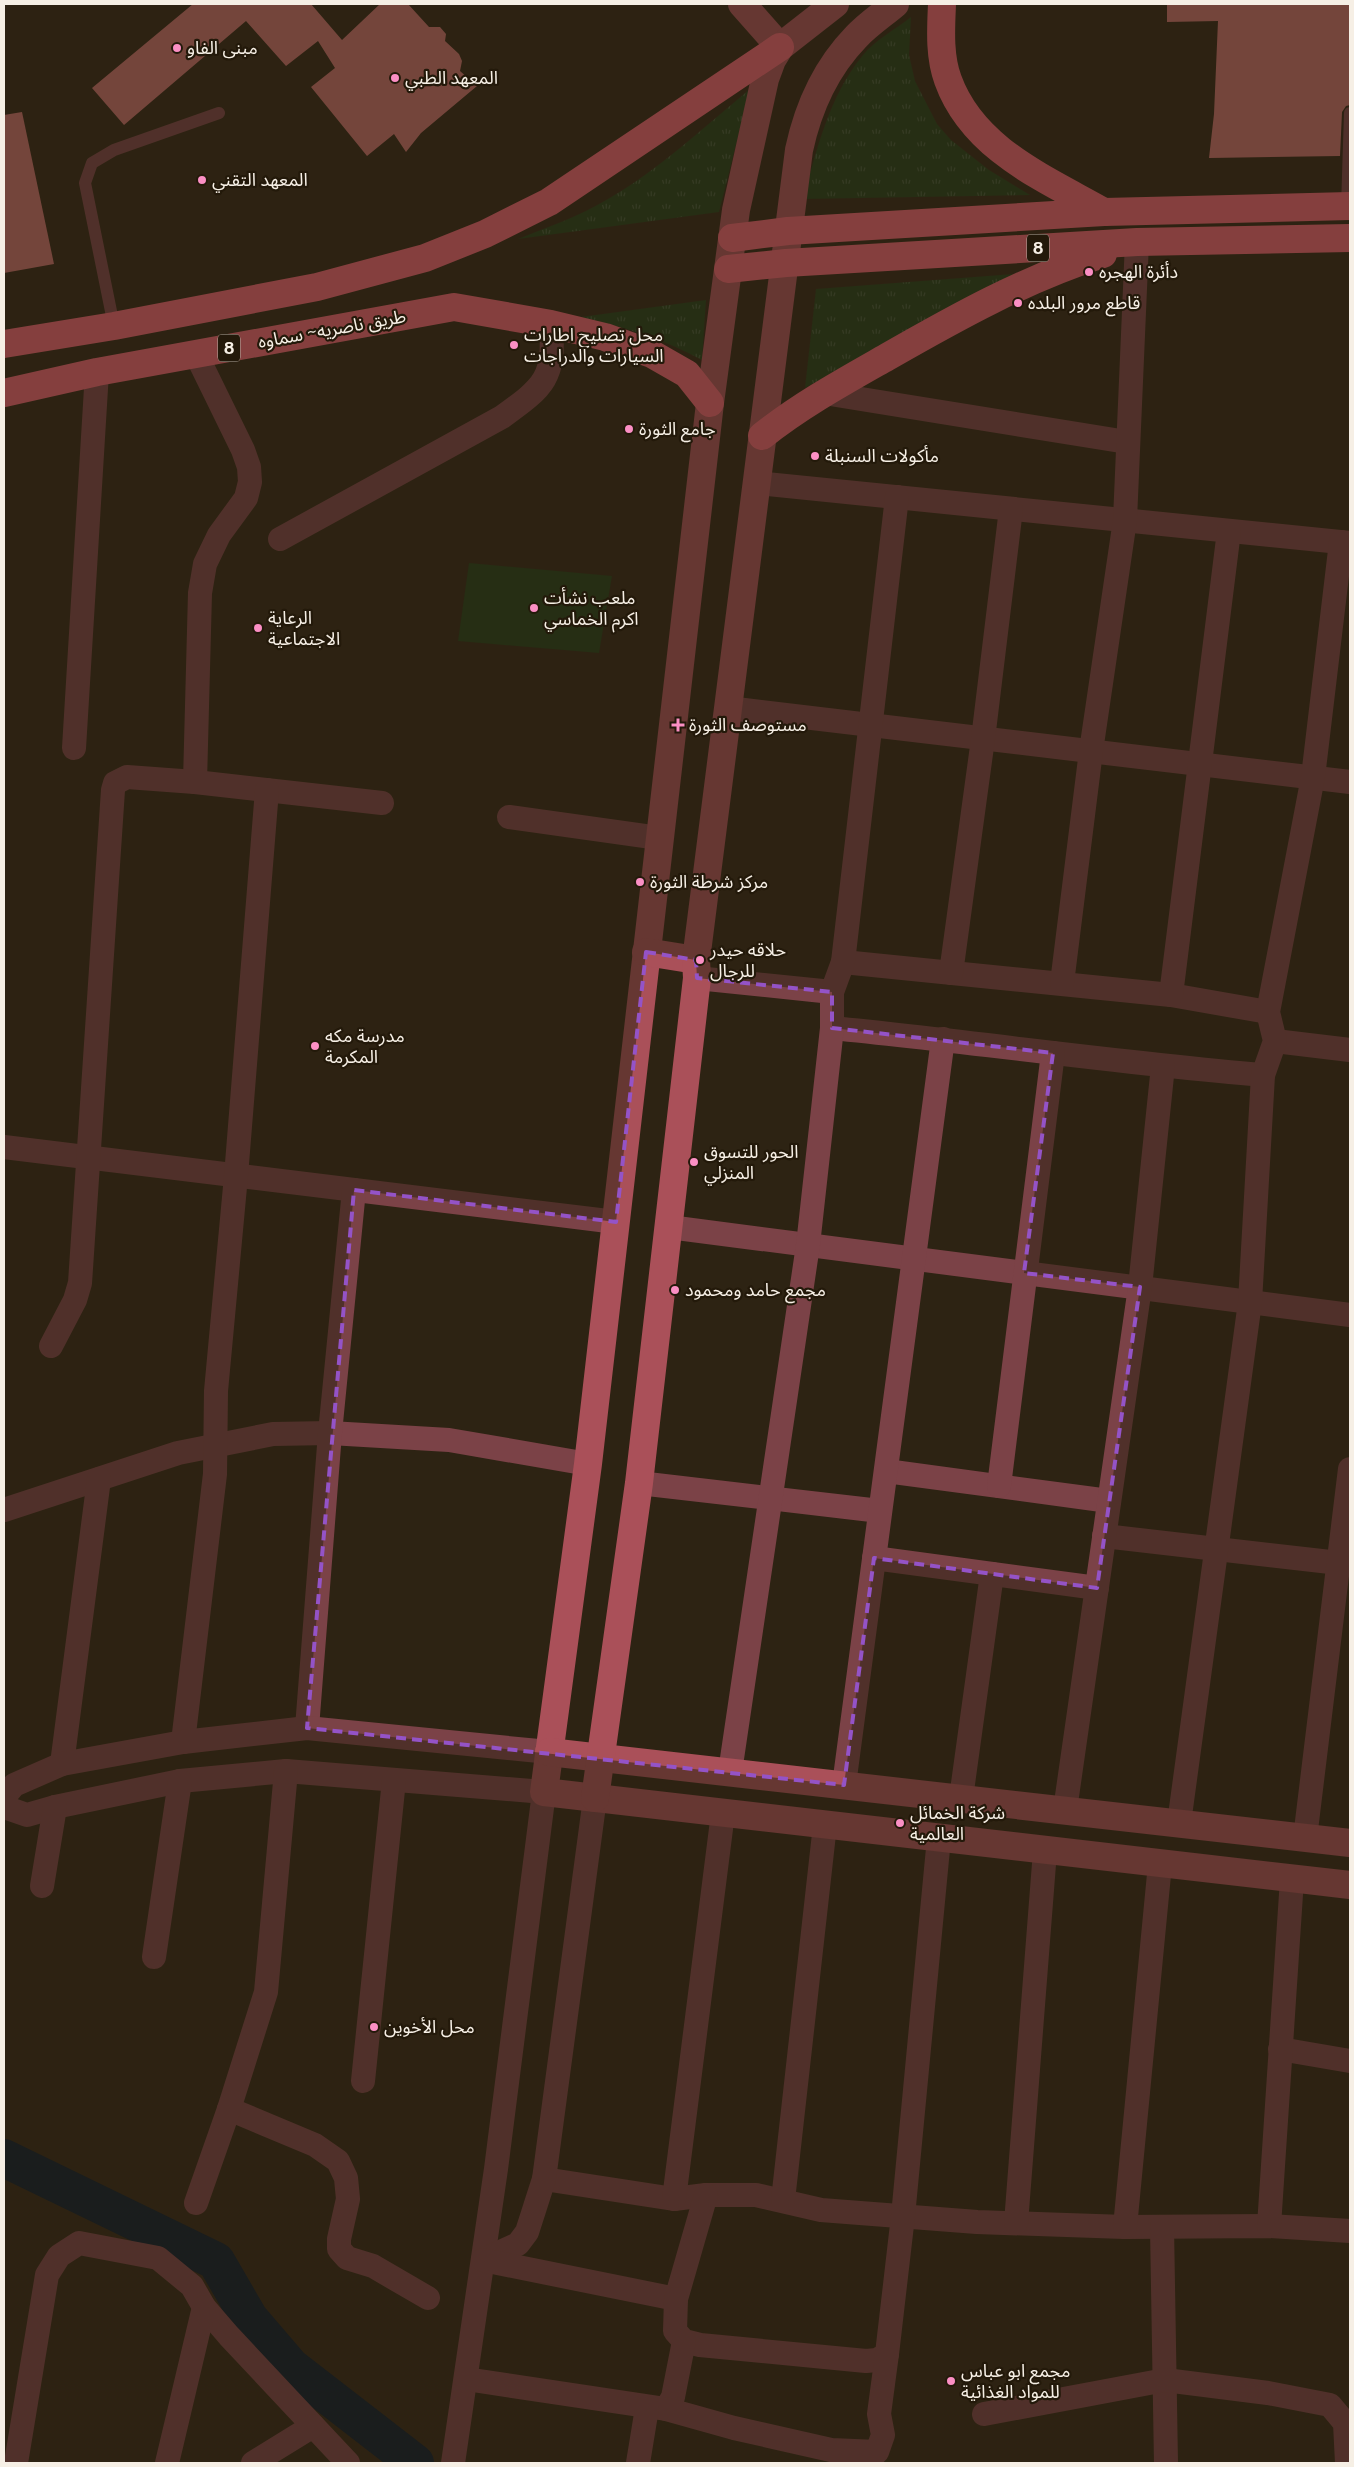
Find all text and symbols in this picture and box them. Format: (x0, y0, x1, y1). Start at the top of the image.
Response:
place label: مبنى الفاو (187, 37, 258, 59)
marker: مبنى الفاو (171, 42, 183, 54)
place label: المعهد الطبي (405, 67, 498, 91)
marker: المعهد الطبي (389, 72, 401, 84)
place label: المعهد التقني (212, 169, 308, 193)
marker: المعهد التقني (196, 174, 208, 186)
road number: 8 (1027, 234, 1049, 262)
place label: دأئرة الهجره (1099, 261, 1178, 283)
marker: دأئرة الهجره (1083, 266, 1095, 278)
place label: قاطع مرور البلده (1028, 292, 1140, 317)
marker: قاطع مرور البلده (1012, 297, 1024, 309)
street label: طريق ناصريه~ سماوه (256, 305, 408, 353)
place label: محل تصليح اطارات السيارات والدراجات (524, 324, 664, 367)
road number: 8 (218, 334, 240, 362)
marker: محل تصليح اطارات السيارات والدراجات (508, 339, 520, 351)
place label: جامع الثورة (639, 418, 716, 443)
marker: جامع الثورة (623, 423, 635, 435)
place label: مأكولات السنبلة (825, 445, 939, 467)
marker: مأكولات السنبلة (809, 450, 821, 462)
place label: ملعب نشأت اكرم الخماسي (544, 587, 639, 633)
marker: ملعب نشأت اكرم الخماسي (528, 602, 540, 614)
place label: الرعاية الاجتماعية (268, 607, 340, 649)
marker: الرعاية الاجتماعية (252, 622, 264, 634)
place label: مستوصف الثورة (689, 714, 807, 736)
marker: مستوصف الثورة (671, 718, 685, 732)
place label: مركز شرطة الثورة (650, 871, 768, 893)
marker: مركز شرطة الثورة (634, 876, 646, 888)
place label: حلاقه حيدر للرجال (709, 939, 786, 982)
marker: حلاقه حيدر للرجال (694, 954, 706, 966)
place label: مدرسة مكه المكرمة (325, 1025, 405, 1068)
marker: مدرسة مكه المكرمة (309, 1040, 321, 1052)
place label: الحور للتسوق المنزلي (704, 1141, 798, 1186)
marker: الحور للتسوق المنزلي (688, 1156, 700, 1168)
place label: مجمع حامد ومحمود (685, 1279, 826, 1304)
marker: مجمع حامد ومحمود (669, 1284, 681, 1296)
place label: شركة الخمائل العالمية (910, 1802, 1005, 1844)
marker: شركة الخمائل العالمية (894, 1817, 906, 1829)
place label: محل الأخوين (384, 2016, 475, 2038)
marker: محل الأخوين (368, 2021, 380, 2033)
place label: مجمع ابو عباس للمواد الغذائية (961, 2360, 1070, 2403)
marker: مجمع ابو عباس للمواد الغذائية (945, 2375, 957, 2387)

